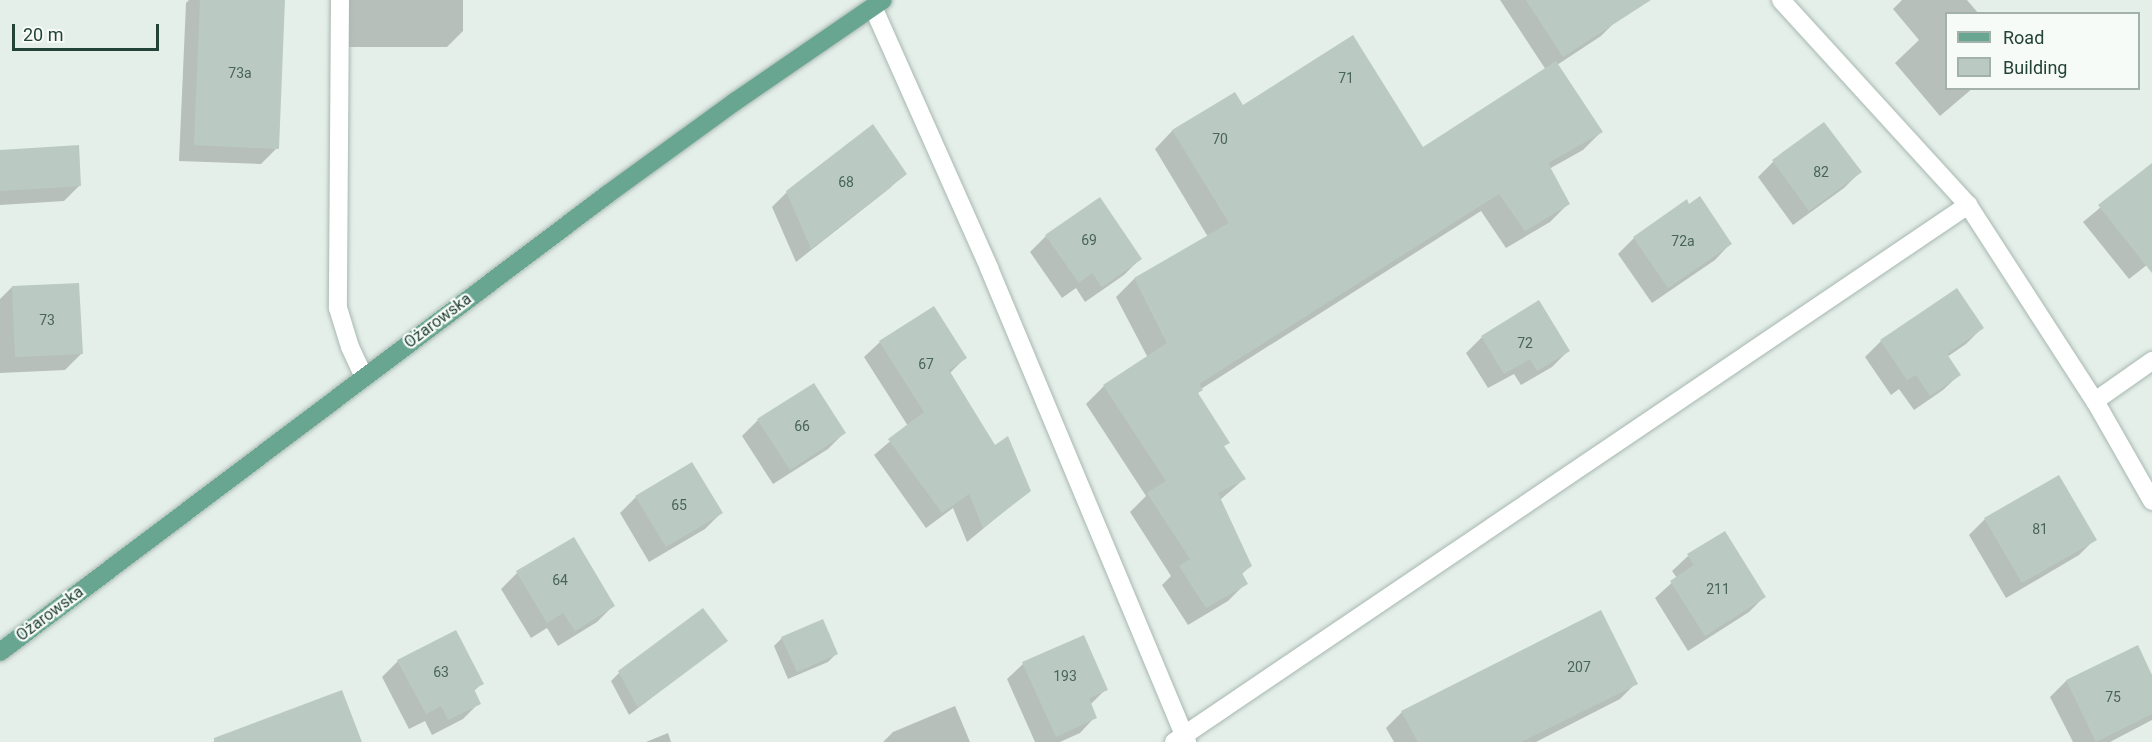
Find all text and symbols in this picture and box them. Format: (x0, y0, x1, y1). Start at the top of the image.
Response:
scale bar (15, 12, 162, 50)
legend (1945, 12, 2140, 90)
text: 20 m (23, 24, 63, 45)
text: Road (2003, 27, 2044, 48)
text: Building (2003, 57, 2067, 78)
house number: 73a (228, 65, 252, 81)
house number: 71 (1338, 70, 1354, 86)
house number: 70 (1212, 131, 1228, 147)
house number: 82 (1813, 164, 1829, 180)
house number: 68 (838, 174, 854, 190)
house number: 69 (1081, 232, 1097, 248)
house number: 72a (1671, 233, 1695, 249)
street label: Ożarowska (401, 290, 475, 352)
house number: 73 (39, 312, 55, 328)
house number: 72 (1517, 335, 1533, 351)
house number: 67 (918, 356, 934, 372)
house number: 66 (794, 418, 810, 434)
house number: 65 (671, 497, 687, 513)
house number: 81 (2032, 521, 2048, 537)
house number: 64 (552, 572, 568, 588)
house number: 211 (1706, 581, 1730, 597)
street label: Ożarowska (13, 583, 87, 645)
house number: 207 (1567, 659, 1591, 675)
house number: 63 (433, 664, 449, 680)
house number: 193 (1053, 668, 1077, 684)
house number: 75 (2105, 689, 2121, 705)

